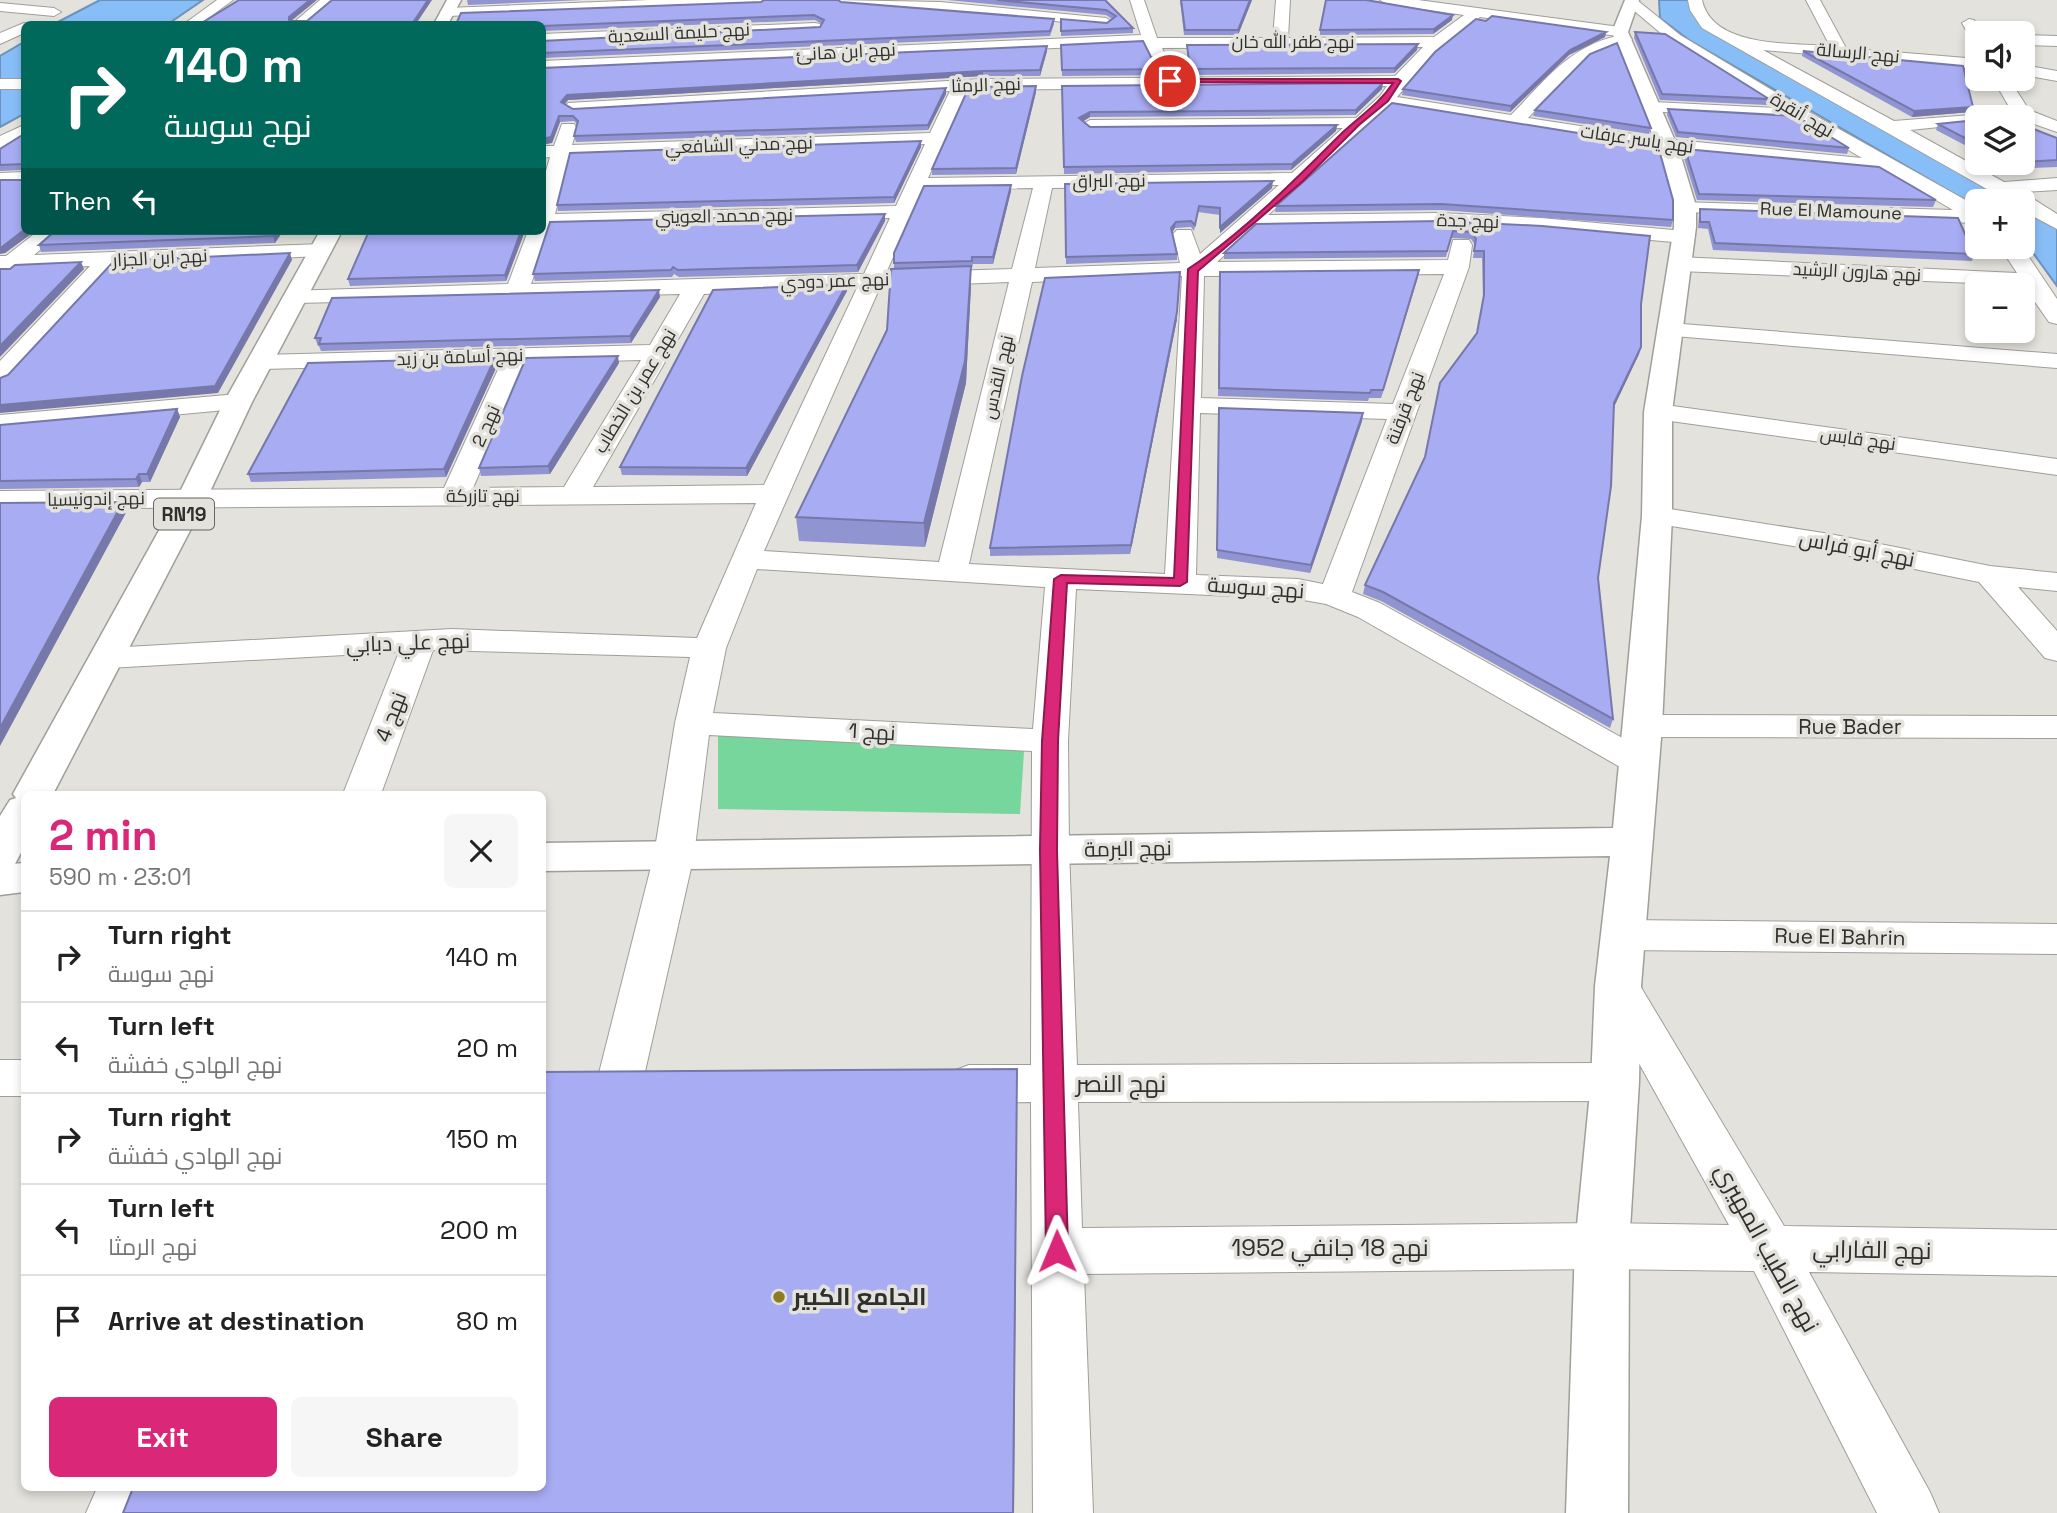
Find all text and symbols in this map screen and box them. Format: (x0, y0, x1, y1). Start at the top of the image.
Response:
street label: نهج حليمة السعدية (607, 17, 751, 49)
map controls (1965, 21, 2035, 343)
button: sound (1965, 21, 2035, 91)
street label: نهج ظفر الله خان (1231, 30, 1355, 54)
text: 140 m (164, 34, 303, 96)
street label: نهج ابن هانئ (796, 37, 896, 67)
street label: نهج الرسالة (1815, 37, 1901, 69)
icon: right (49, 49, 140, 140)
pin (1140, 51, 1200, 111)
icon: arrive (1151, 62, 1189, 100)
street label: نهج الرمثا (951, 72, 1021, 98)
street label: نهج أنقرة (1766, 87, 1838, 143)
button: layers (1965, 105, 2035, 175)
text: نهج سوسة (164, 106, 312, 146)
street label: نهج ياسر عرفات (1579, 119, 1695, 159)
street label: نهج مدني الشافعي (665, 130, 813, 162)
street label: نهج البراق (1072, 168, 1146, 194)
icon: left (126, 182, 164, 220)
text: Then (49, 184, 112, 218)
button: + (1965, 189, 2035, 259)
street label: Rue El Mamoune (1760, 197, 1902, 224)
street label: نهج محمد العويني (655, 203, 793, 231)
street label: نهج جدة (1436, 208, 1500, 234)
street label: نهج ابن الجزار (111, 244, 208, 273)
street label: نهج هارون الرشيد (1792, 257, 1922, 287)
street label: نهج عمر دودي (780, 267, 890, 297)
button: − (1965, 273, 2035, 343)
street label: نهج عمر بن الخطاب (588, 324, 682, 458)
street label: نهج القدس (977, 333, 1019, 421)
street label: نهج أسامة بن زيد (396, 343, 524, 371)
street label: نهج قرقنة (1380, 368, 1430, 448)
street label: نهج 2 (466, 401, 506, 451)
street label: نهج قابس (1819, 422, 1897, 456)
street label: نهج تازركة (446, 484, 520, 508)
street label: نهج إندونيسيا (47, 486, 145, 512)
road number: RN19 (154, 499, 214, 530)
street label: نهج أبو فراس (1797, 524, 1917, 574)
street label: نهج سوسة (1207, 571, 1305, 605)
street label: نهج علي دبابي (346, 627, 471, 661)
street label: نهج 4 (369, 688, 413, 746)
street label: Rue Bader (1798, 713, 1902, 740)
street label: نهج 1 (848, 717, 896, 747)
text: 2 min (49, 809, 158, 862)
button: close (444, 814, 518, 888)
street label: نهج البرمة (1084, 834, 1172, 864)
text: 590 m · 23:01 (49, 862, 191, 892)
text: Turn right (108, 918, 232, 952)
street label: Rue El Bahrin (1774, 922, 1906, 951)
icon: right (49, 938, 87, 976)
text: 140 m (445, 940, 518, 974)
text: نهج سوسة (108, 959, 214, 989)
text: Turn left (108, 1009, 215, 1043)
icon: left (49, 1029, 87, 1067)
text: 20 m (457, 1031, 518, 1065)
text: نهج الهادي خفشة (108, 1050, 282, 1080)
street label: نهج النصر (1074, 1068, 1166, 1100)
text: Turn right (108, 1100, 232, 1134)
icon: right (49, 1120, 87, 1158)
text: 150 m (446, 1122, 518, 1156)
text: نهج الهادي خفشة (108, 1141, 282, 1171)
street label: نهج الطيب المهيري (1706, 1158, 1827, 1339)
text: Turn left (108, 1191, 215, 1225)
icon: left (49, 1211, 87, 1249)
text: 200 m (440, 1213, 518, 1247)
position arrow (1020, 1214, 1094, 1288)
text: نهج الرمثا (108, 1232, 197, 1262)
street label: نهج 18 جانفي 1952 (1231, 1232, 1429, 1267)
street label: نهج الفارابي (1812, 1233, 1932, 1270)
place label: الجامع الكبير (792, 1281, 927, 1313)
marker: الجامع الكبير (771, 1289, 787, 1305)
icon: arrive (49, 1302, 87, 1340)
text: Arrive at destination (108, 1304, 365, 1338)
text: 80 m (456, 1304, 518, 1338)
button: Exit (49, 1397, 277, 1477)
button: Share (291, 1397, 518, 1477)

